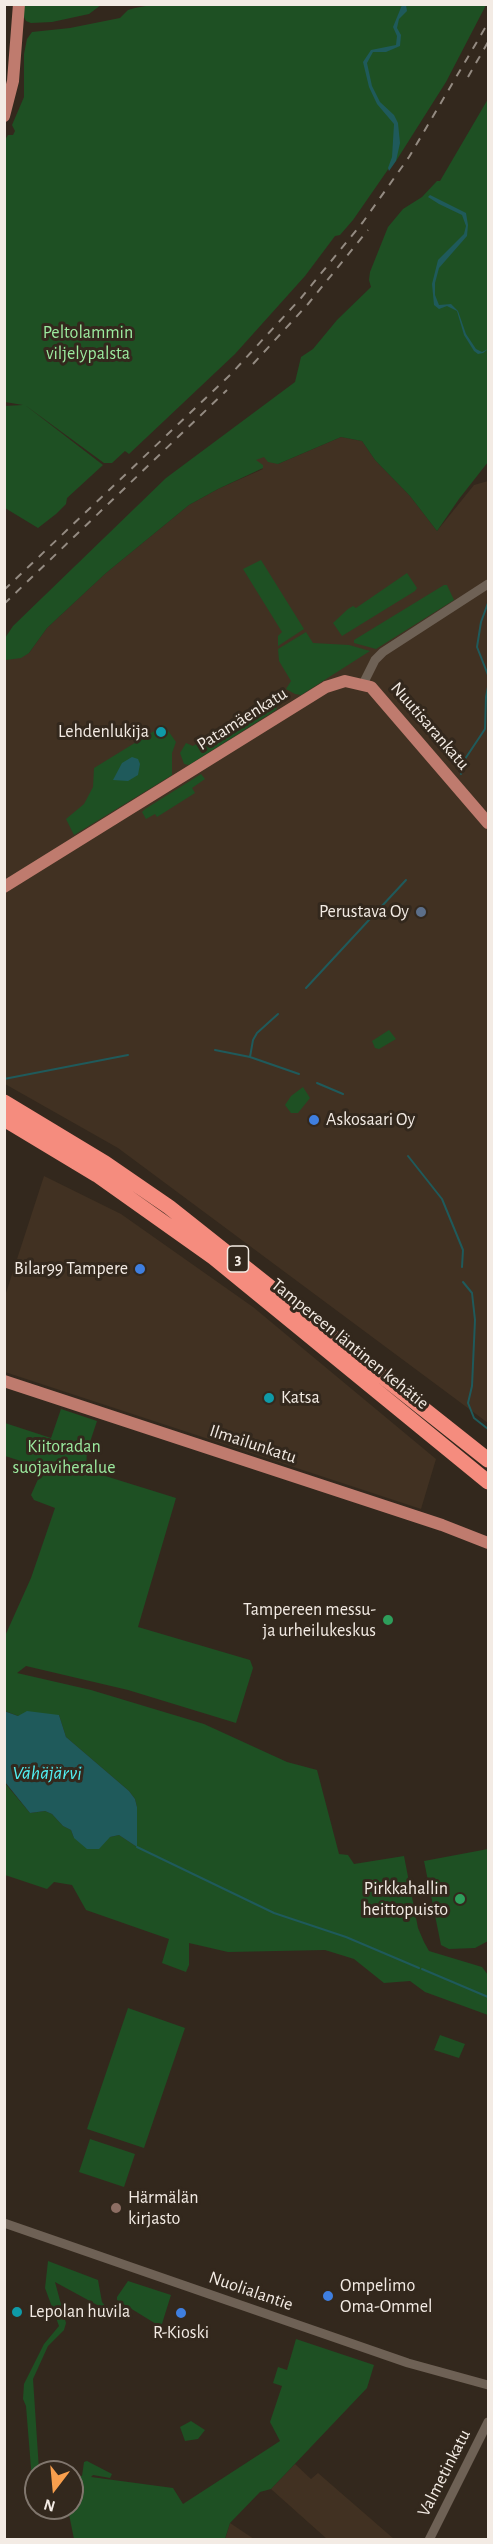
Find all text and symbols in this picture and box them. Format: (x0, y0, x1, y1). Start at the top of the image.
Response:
park label: Peltolammin viljelypalsta (43, 322, 133, 364)
street label: Nuutisarankatu (386, 678, 474, 774)
street label: Patamäenkatu (193, 683, 291, 755)
place label: Lehdenlukija (58, 721, 149, 743)
marker: Lehdenlukija (154, 725, 168, 739)
place label: Perustava Oy (319, 901, 409, 923)
marker: Perustava Oy (414, 905, 428, 919)
place label: Askosaari Oy (326, 1109, 415, 1131)
marker: Askosaari Oy (307, 1113, 321, 1127)
road number: 3 (228, 1246, 248, 1272)
place label: Bilar99 Tampere (14, 1258, 128, 1280)
marker: Bilar99 Tampere (133, 1262, 147, 1276)
street label: Tampereen läntinen kehätie (267, 1274, 433, 1414)
place label: Katsa (281, 1387, 320, 1409)
marker: Katsa (262, 1391, 276, 1405)
street label: Ilmailunkatu (207, 1420, 299, 1468)
park label: Kiitoradan suojaviheralue (13, 1436, 115, 1478)
place label: Tampereen messu- ja urheilukeskus (243, 1599, 376, 1642)
marker: Tampereen messu- ja urheilukeskus (381, 1613, 395, 1627)
water label: Vähäjärvi (12, 1761, 82, 1785)
place label: Pirkkahallin heittopuisto (362, 1878, 448, 1920)
marker: Pirkkahallin heittopuisto (453, 1892, 467, 1906)
place label: Härmälän kirjasto (128, 2187, 198, 2230)
marker: Härmälän kirjasto (109, 2201, 123, 2215)
street label: Nuolialantie (206, 2267, 296, 2315)
place label: Ompelimo Oma-Ommel (340, 2275, 432, 2318)
marker: Ompelimo Oma-Ommel (321, 2289, 335, 2303)
place label: Lepolan huvila (29, 2301, 130, 2323)
marker: Lepolan huvila (10, 2305, 24, 2319)
marker: R-Kioski (174, 2306, 188, 2320)
place label: R-Kioski (153, 2322, 209, 2344)
street label: Valmetinkatu (413, 2426, 475, 2520)
north arrow (24, 2460, 84, 2520)
text: N (42, 2496, 57, 2515)

